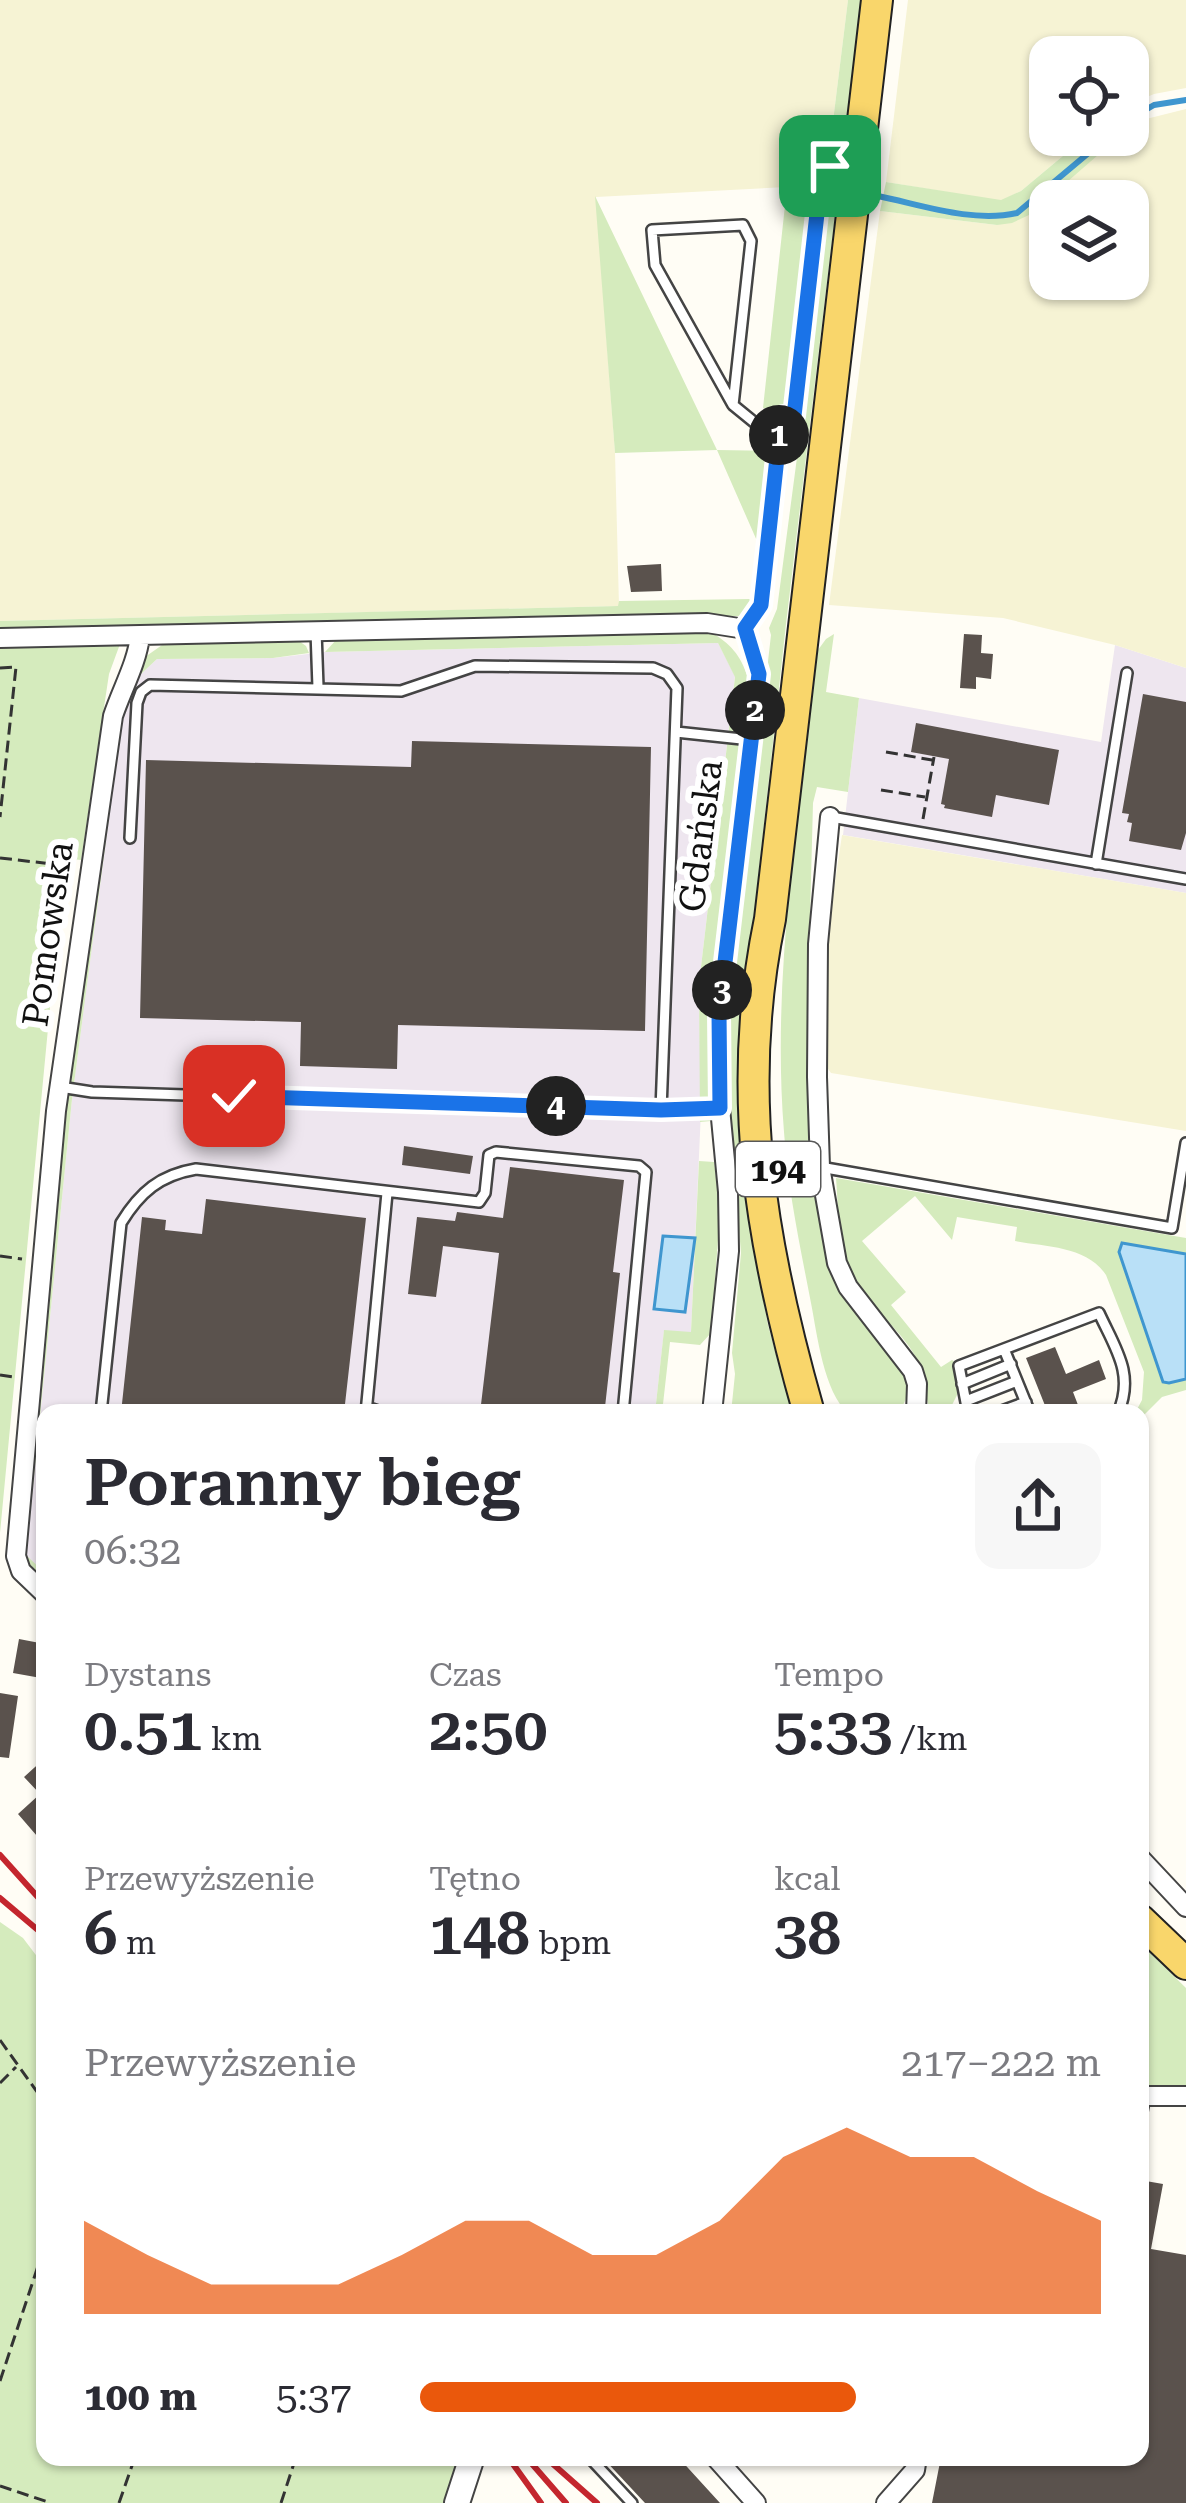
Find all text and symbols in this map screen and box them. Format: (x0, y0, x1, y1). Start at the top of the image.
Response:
map controls (1029, 36, 1149, 300)
button: locate (1029, 36, 1149, 156)
pin (779, 115, 881, 217)
icon: arrive (797, 133, 863, 199)
button: layers (1029, 180, 1149, 300)
pin: 1 (749, 405, 809, 465)
text: 1 (770, 415, 788, 454)
pin: 2 (725, 680, 785, 740)
text: 2 (746, 690, 764, 729)
street label: Gdańska (671, 757, 731, 914)
street label: Pomowska (14, 838, 82, 1029)
pin: 3 (692, 960, 752, 1020)
text: 3 (713, 970, 731, 1009)
pin (183, 1045, 285, 1147)
icon: check (201, 1063, 267, 1129)
pin: 4 (526, 1076, 586, 1136)
text: 4 (547, 1086, 565, 1125)
road number: 194 (736, 1142, 820, 1196)
button: share (975, 1443, 1101, 1569)
text: Poranny bieg (84, 1444, 521, 1521)
text: 06:32 (84, 1528, 181, 1574)
text: Dystans (84, 1655, 212, 1694)
text: Czas (429, 1655, 502, 1694)
text: Tempo (774, 1655, 884, 1694)
text: 0.51 (84, 1694, 203, 1765)
text: 2:50 (429, 1694, 548, 1765)
text: 5:33 (774, 1694, 893, 1765)
text: km (203, 1719, 262, 1758)
text: /km (893, 1719, 967, 1758)
text: Przewyższenie (84, 1859, 315, 1898)
text: Tętno (429, 1859, 521, 1898)
text: kcal (774, 1859, 840, 1898)
text: 6 (84, 1898, 118, 1969)
text: 148 (429, 1898, 530, 1969)
text: 38 (774, 1898, 841, 1969)
text: m (118, 1923, 156, 1962)
text: bpm (530, 1923, 611, 1962)
text: Przewyższenie (84, 2040, 356, 2086)
text: 217–222 m (901, 2040, 1101, 2086)
text: 100 m (84, 2374, 197, 2420)
text: 5:37 (276, 2374, 352, 2420)

